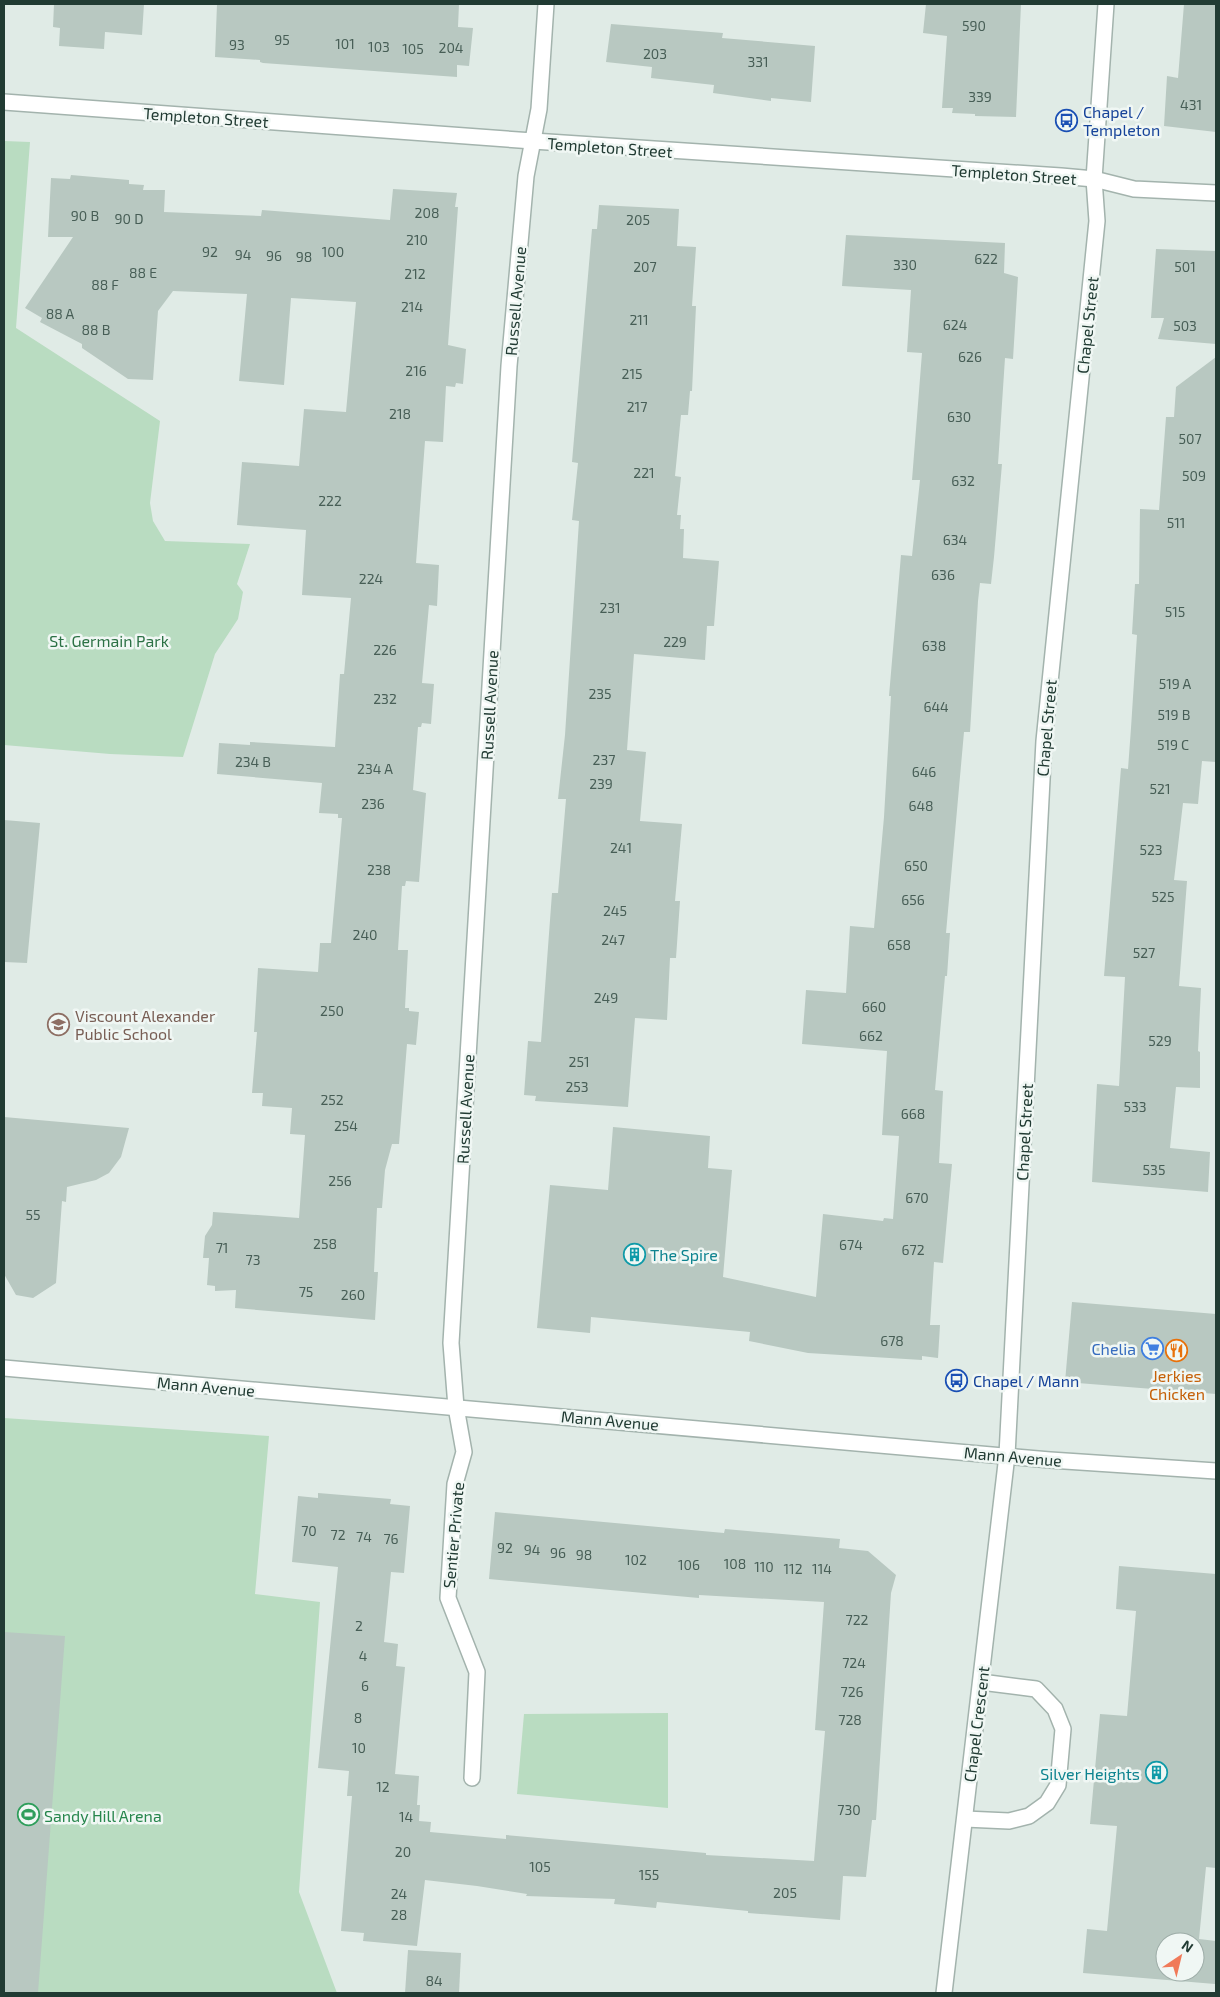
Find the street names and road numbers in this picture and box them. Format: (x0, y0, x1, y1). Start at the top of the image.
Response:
street label: Templeton Street (143, 103, 269, 131)
street label: Templeton Street (547, 133, 673, 161)
street label: Templeton Street (951, 160, 1077, 188)
street label: Russell Avenue (501, 245, 529, 357)
street label: Chapel Street (1072, 276, 1102, 374)
street label: Russell Avenue (477, 650, 501, 760)
street label: Chapel Street (1032, 679, 1060, 777)
street label: Russell Avenue (453, 1054, 477, 1164)
street label: Chapel Street (1012, 1083, 1036, 1181)
street label: Mann Avenue (156, 1372, 256, 1400)
street label: Mann Avenue (560, 1406, 660, 1434)
street label: Mann Avenue (963, 1442, 1063, 1470)
street label: Sentier Private (439, 1481, 467, 1589)
street label: Chapel Crescent (959, 1665, 993, 1783)

